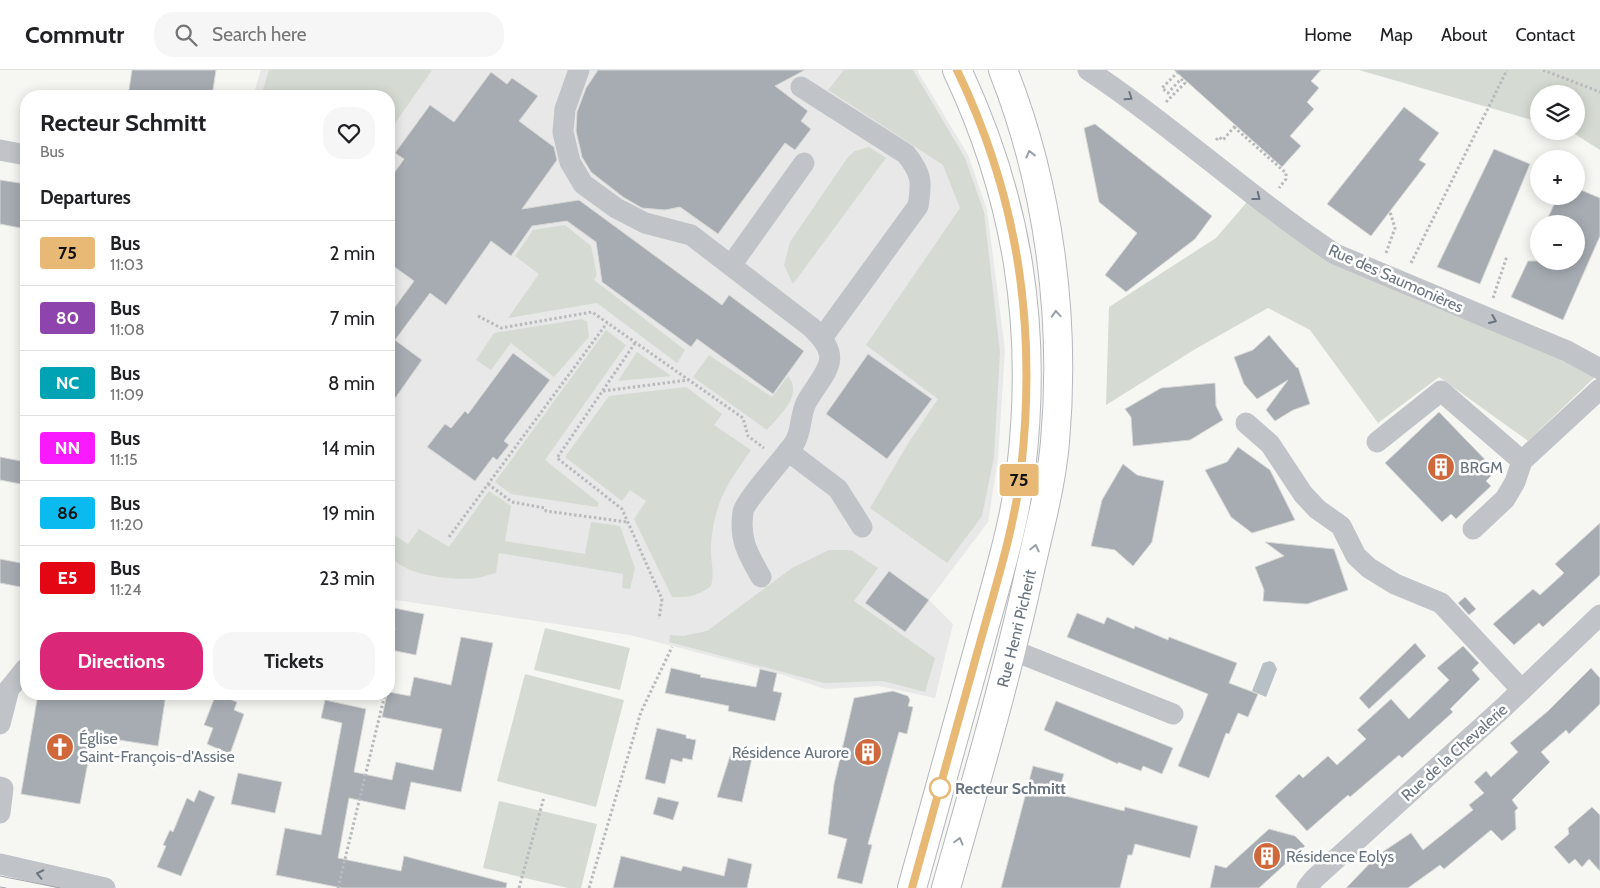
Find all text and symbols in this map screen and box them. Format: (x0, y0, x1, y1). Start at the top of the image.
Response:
search box (154, 12, 504, 57)
text: Commutr (25, 20, 124, 49)
icon: search (172, 21, 200, 49)
text: Search here (212, 23, 307, 46)
text: Home (1304, 24, 1352, 46)
text: Map (1380, 24, 1413, 46)
text: About (1441, 24, 1487, 46)
text: Contact (1515, 24, 1575, 46)
map controls (1530, 85, 1585, 270)
button: layers (1530, 85, 1585, 140)
one-way arrow (1123, 91, 1133, 100)
button: heart (323, 107, 375, 159)
text: Recteur Schmitt (40, 108, 206, 137)
text: Bus (40, 142, 64, 161)
one-way arrow (1025, 150, 1036, 159)
button: + (1530, 150, 1585, 205)
text: Departures (40, 186, 131, 209)
one-way arrow (1251, 191, 1260, 199)
button: − (1530, 215, 1585, 270)
text: Bus (110, 232, 140, 255)
street label: Rue des Saumonières (1326, 240, 1466, 317)
text: 75 (58, 242, 77, 264)
text: 2 min (329, 242, 375, 265)
text: 11:03 (110, 255, 144, 274)
text: Bus (110, 297, 140, 320)
text: 80 (56, 307, 79, 329)
text: 7 min (330, 307, 375, 330)
one-way arrow (1051, 310, 1062, 318)
one-way arrow (1488, 314, 1496, 324)
text: 11:08 (110, 320, 145, 339)
text: Bus (110, 362, 140, 385)
text: NC (56, 372, 79, 394)
text: 8 min (328, 372, 375, 395)
text: 11:09 (110, 385, 144, 404)
text: Bus (110, 427, 140, 450)
text: NN (55, 437, 80, 459)
text: 14 min (322, 437, 375, 460)
text: 11:15 (110, 450, 138, 469)
building icon: BRGM (1426, 452, 1456, 482)
place label: BRGM (1460, 458, 1503, 477)
line badge: 75 (996, 464, 1042, 496)
text: 75 (1010, 469, 1028, 491)
text: Bus (110, 492, 140, 515)
text: 86 (57, 502, 78, 524)
text: 19 min (322, 502, 375, 525)
text: 11:20 (110, 515, 143, 534)
one-way arrow (1029, 544, 1040, 553)
text: Bus (110, 557, 140, 580)
text: E5 (58, 567, 77, 589)
text: 23 min (319, 567, 375, 590)
street label: Rue Henri Picherit (993, 567, 1040, 689)
text: 11:24 (110, 580, 141, 599)
button: Directions (40, 632, 203, 690)
button: Tickets (213, 632, 375, 690)
street label: Rue de la Chevalerie (1397, 700, 1511, 805)
place label: Église Saint-François-d'Assise (79, 729, 235, 766)
church icon: Église Saint-François-d'Assise (45, 732, 75, 762)
building icon: Résidence Aurore (853, 737, 883, 767)
place label: Résidence Aurore (732, 743, 849, 762)
marker: Recteur Schmitt (929, 777, 951, 799)
place label: Recteur Schmitt (955, 779, 1066, 798)
one-way arrow (954, 837, 964, 846)
building icon: Résidence Eolys (1252, 841, 1282, 871)
place label: Résidence Eolys (1286, 847, 1395, 866)
one-way arrow (35, 869, 44, 880)

